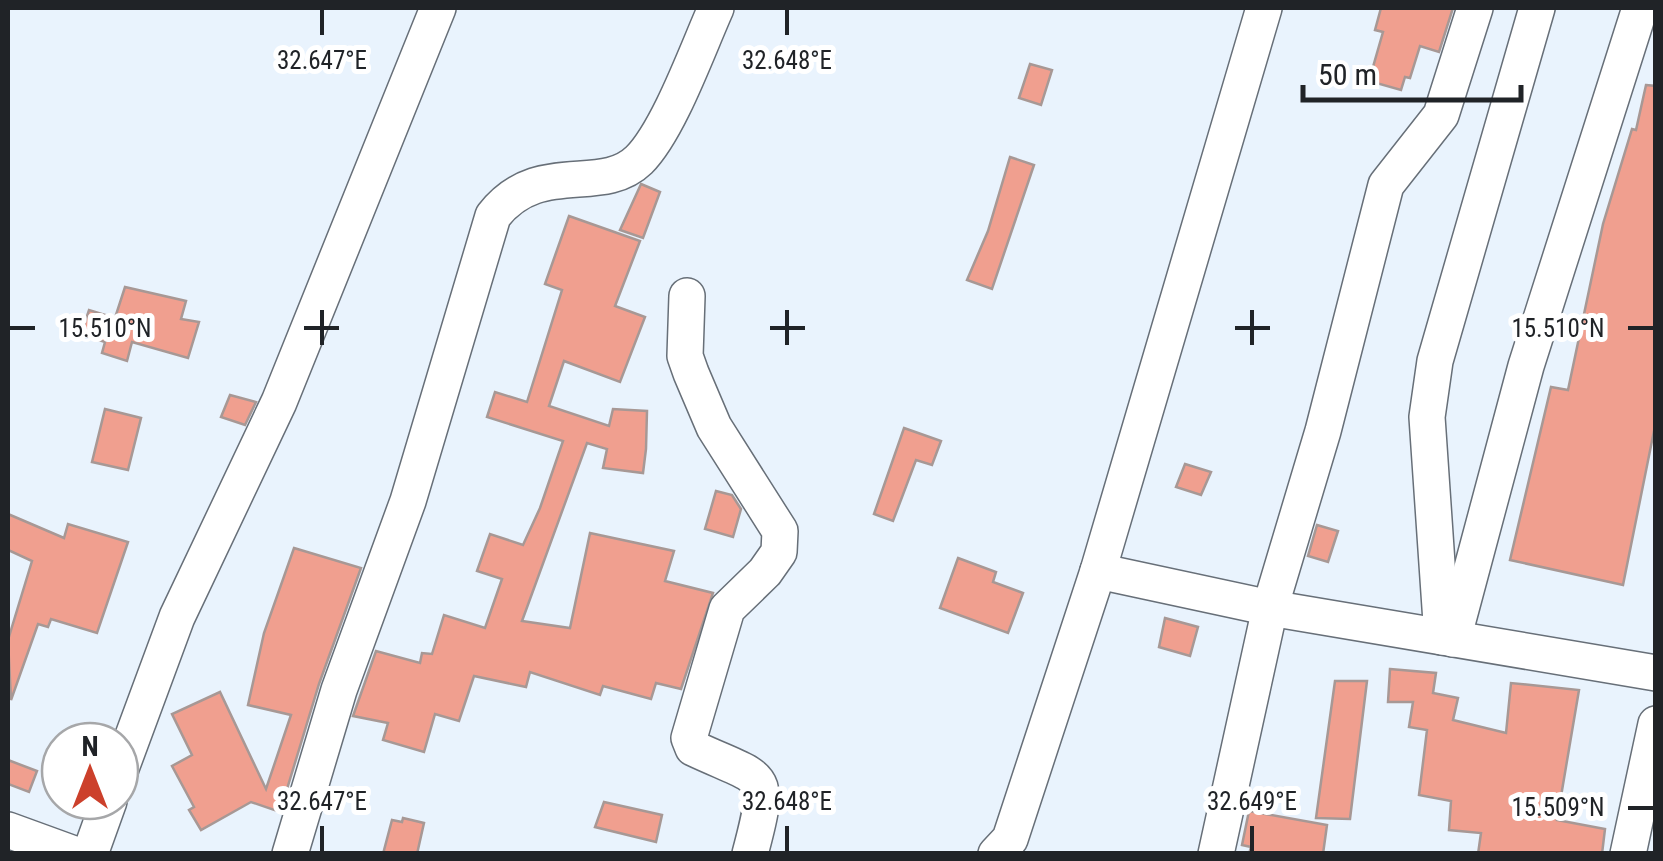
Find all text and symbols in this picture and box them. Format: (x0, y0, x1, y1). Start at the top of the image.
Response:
scale bar (1303, 40, 1520, 102)
text: 32.647°E (277, 46, 367, 75)
text: 32.648°E (742, 46, 832, 75)
text: 50 m (1318, 57, 1377, 92)
text: 15.510°N (58, 314, 152, 343)
text: 15.510°N (1511, 314, 1605, 343)
north arrow (40, 721, 140, 821)
text: N (81, 730, 99, 763)
text: 32.647°E (277, 787, 367, 816)
text: 32.648°E (742, 787, 832, 816)
text: 32.649°E (1207, 787, 1297, 816)
text: 15.509°N (1511, 793, 1605, 822)

